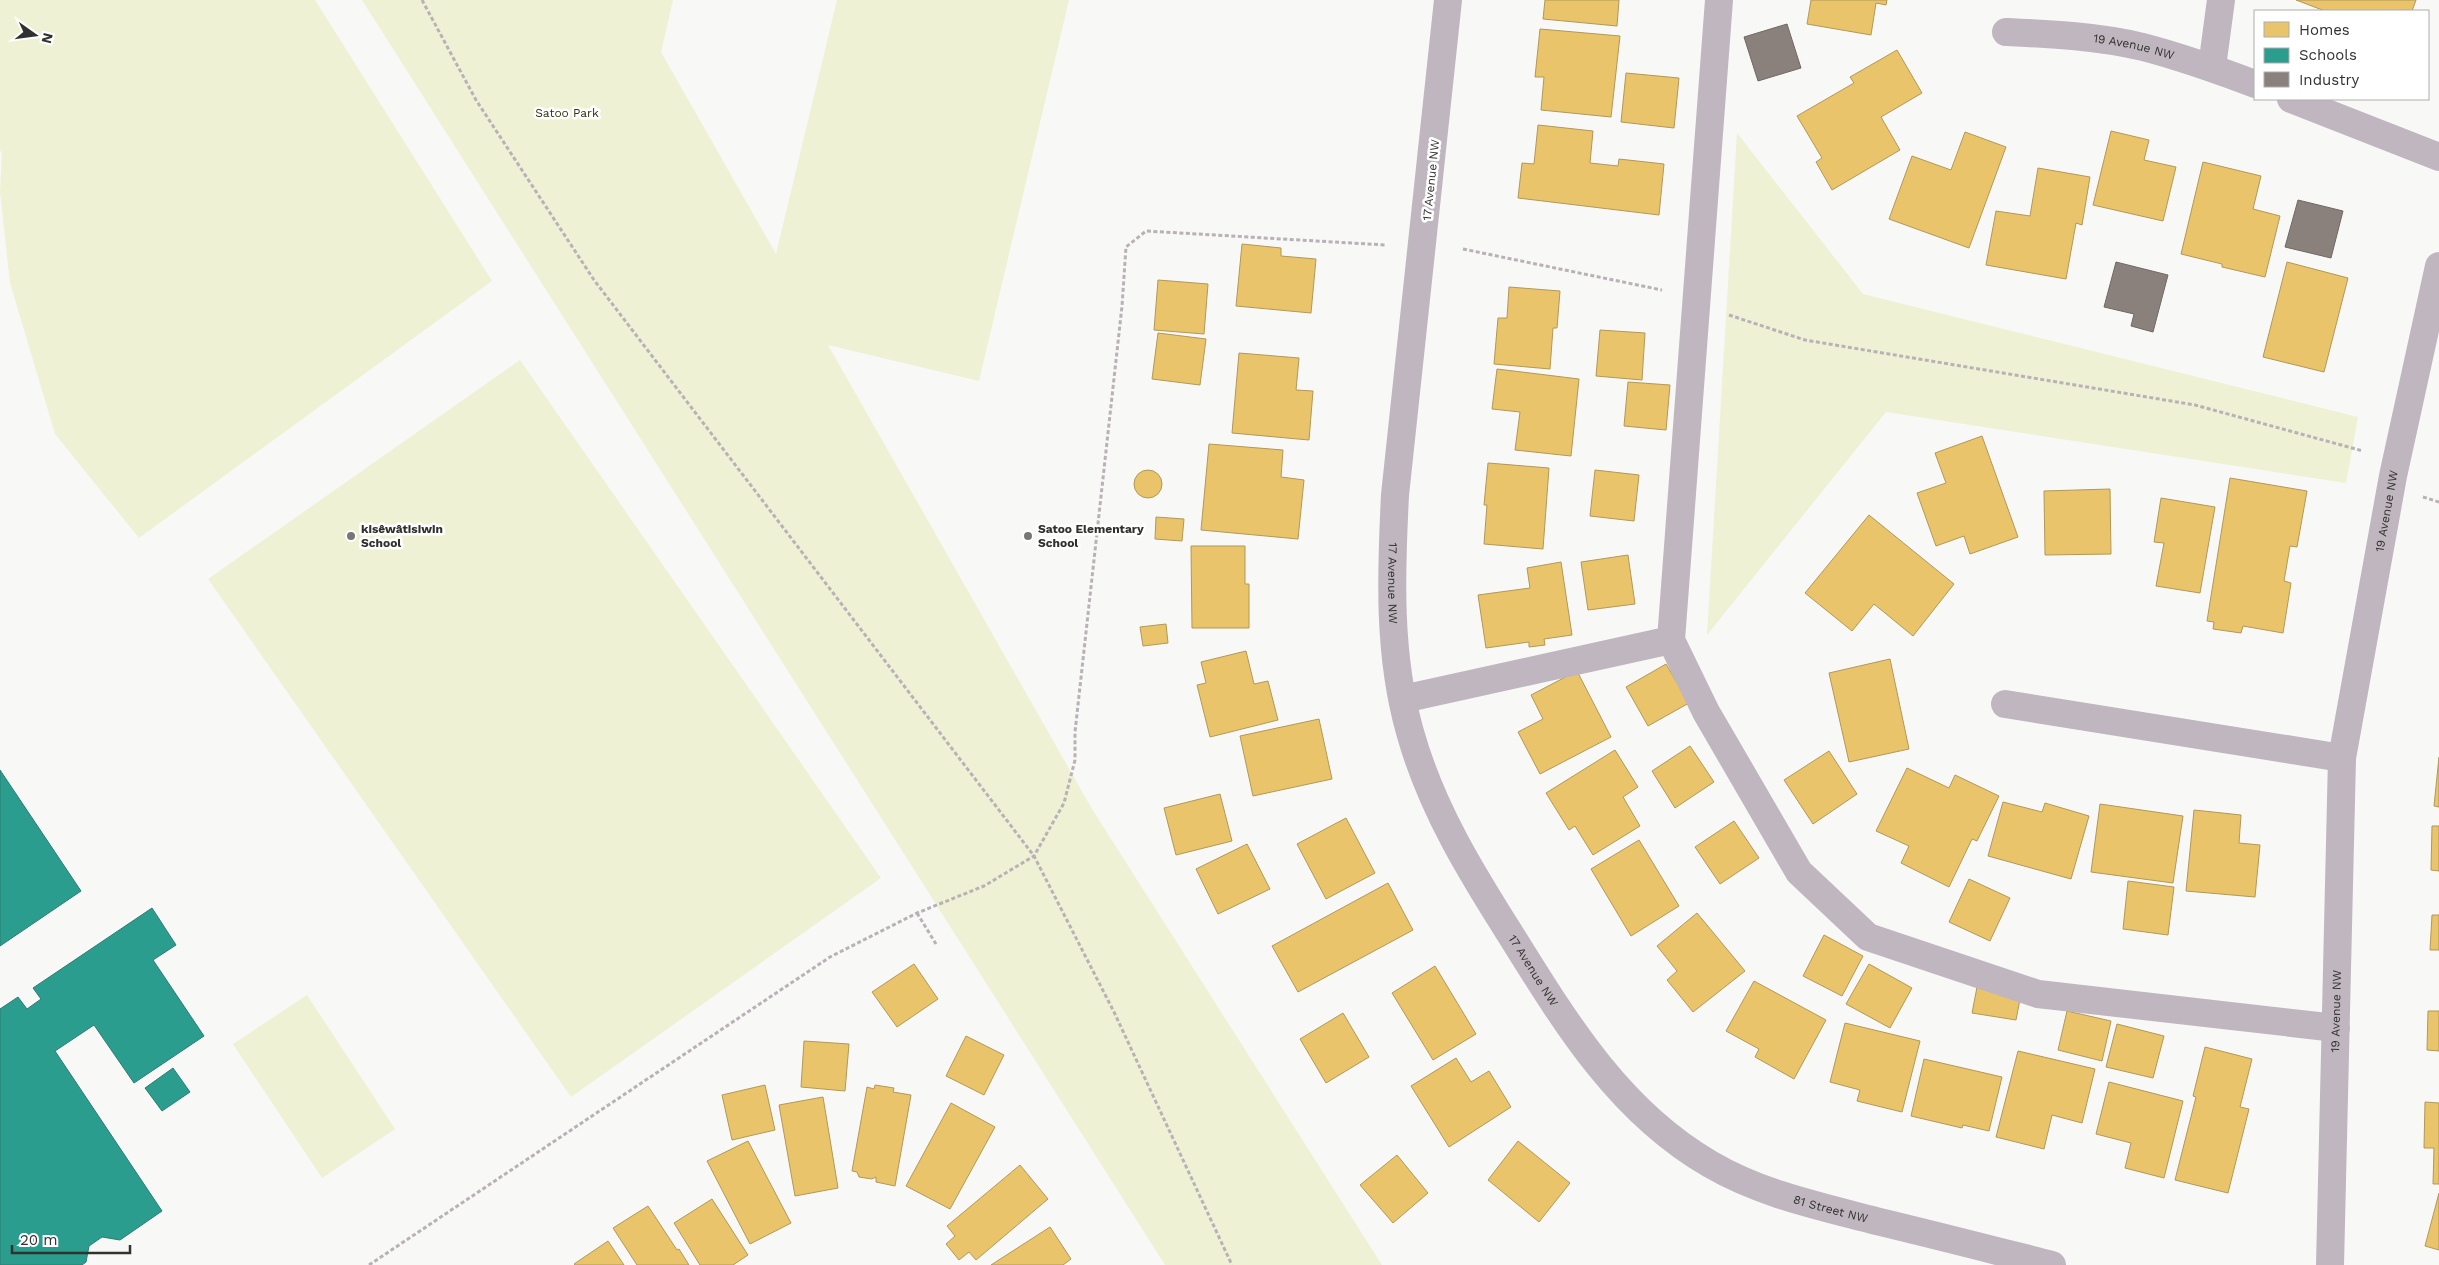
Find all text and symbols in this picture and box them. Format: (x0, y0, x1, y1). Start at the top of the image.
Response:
north arrow (10, 10, 60, 60)
legend (2254, 10, 2429, 100)
text: Homes (2299, 21, 2350, 39)
text: N (39, 31, 57, 45)
street label: 19 Avenue NW (2093, 31, 2177, 63)
text: Schools (2299, 46, 2357, 64)
text: Industry (2299, 71, 2360, 89)
park label: Satoo Park (535, 106, 599, 120)
street label: 17 Avenue NW (1420, 138, 1442, 221)
street label: 19 Avenue NW (2372, 469, 2401, 553)
place label: kisêwâtisiwin School (361, 522, 443, 550)
place label: Satoo Elementary School (1038, 522, 1144, 550)
marker: kisêwâtisiwin School (345, 530, 357, 542)
marker: Satoo Elementary School (1022, 530, 1034, 542)
street label: 17 Avenue NW (1385, 542, 1400, 625)
street label: 17 Avenue NW (1506, 932, 1561, 1009)
street label: 19 Avenue NW (2328, 969, 2344, 1053)
street label: 81 Street NW (1792, 1192, 1870, 1226)
scale bar (12, 1222, 130, 1254)
text: 20 m (20, 1231, 58, 1249)

